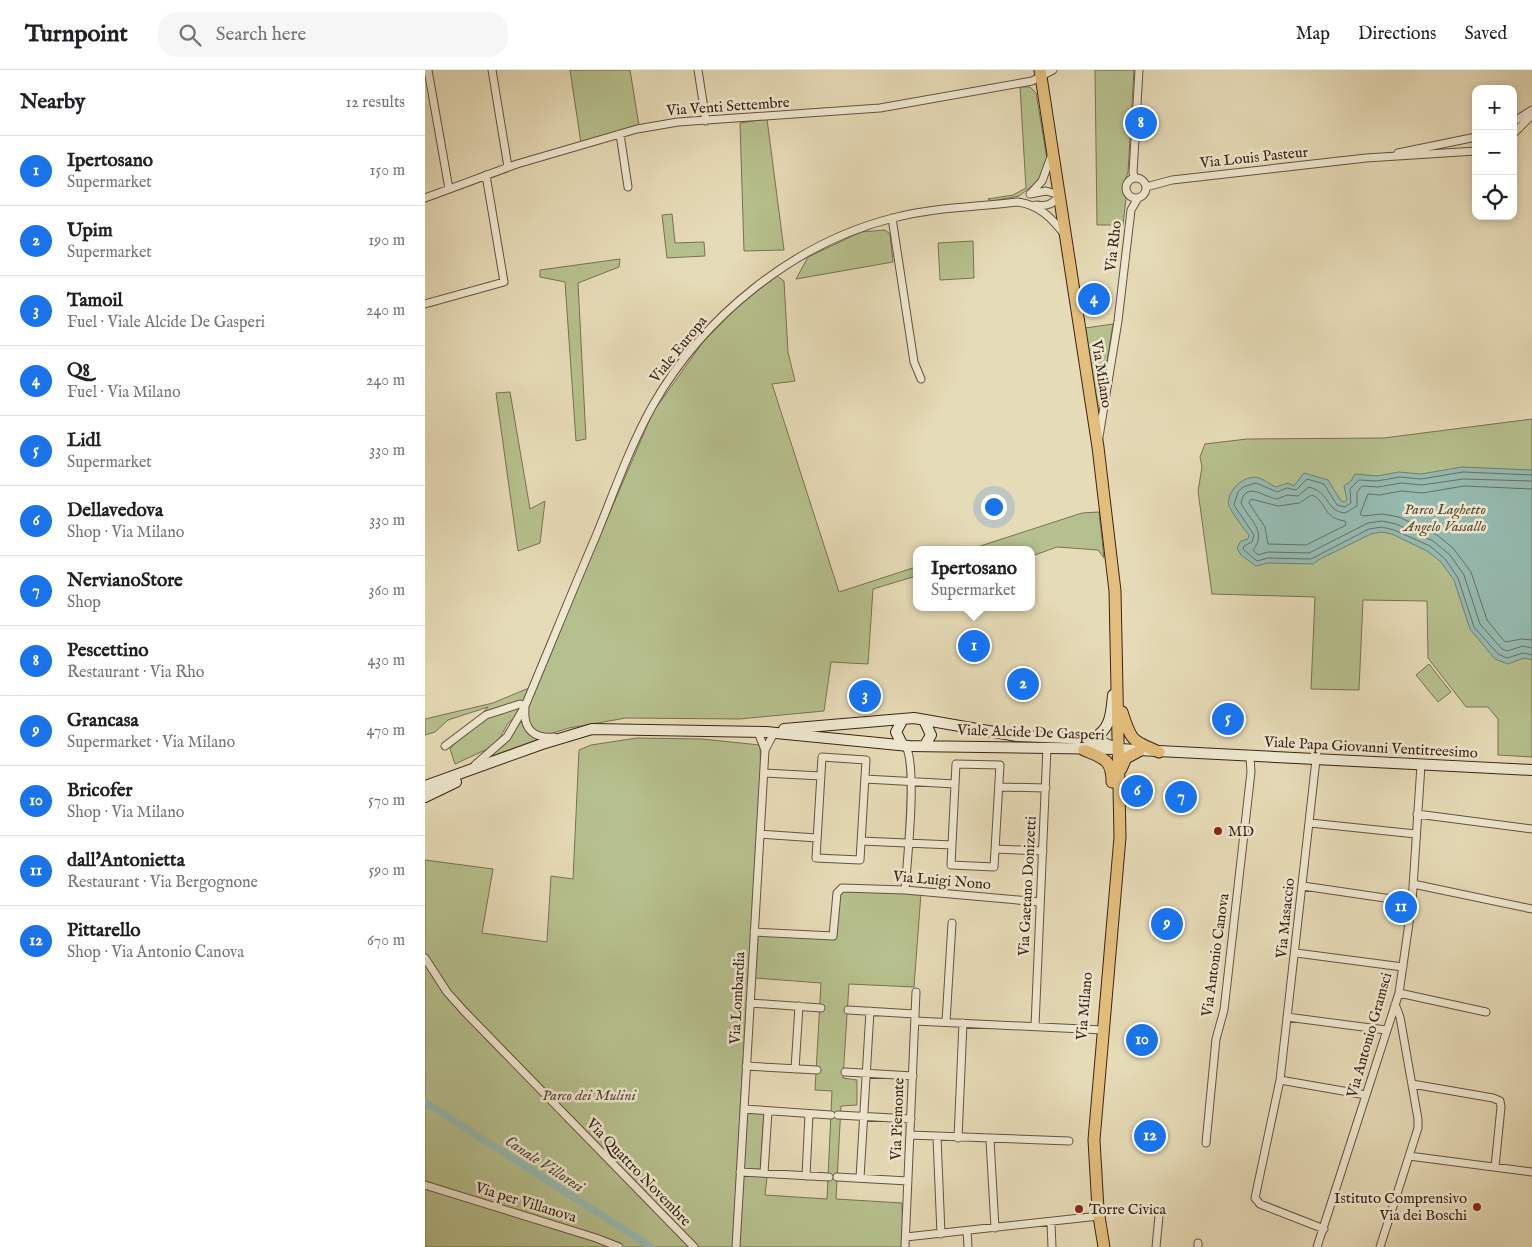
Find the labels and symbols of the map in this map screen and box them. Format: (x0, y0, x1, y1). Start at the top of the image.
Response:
street label: Via Venti Settembre (665, 93, 790, 120)
pin: 8 (1125, 104, 1157, 142)
street label: Via Louis Pasteur (1198, 142, 1309, 173)
street label: Via Rho (1101, 220, 1126, 273)
pin: 4 (1078, 280, 1110, 318)
street label: Viale Europa (645, 312, 712, 387)
street label: Via Milano (1087, 338, 1116, 409)
your location (981, 494, 1007, 520)
park label: Parco Laghetto Angelo Vassallo (1402, 500, 1486, 537)
pin: 1 (958, 627, 990, 665)
pin: 2 (1007, 665, 1039, 703)
pin: 3 (849, 677, 881, 715)
pin: 5 (1212, 700, 1244, 738)
street label: Viale Alcide De Gasperi (956, 720, 1105, 745)
street label: Viale Papa Giovanni Ventitreesimo (1263, 732, 1478, 763)
pin: 6 (1121, 772, 1153, 810)
pin: 7 (1165, 778, 1197, 816)
street label: Via Gaetano Donizetti (1014, 816, 1041, 957)
place label: MD (1228, 822, 1254, 841)
marker: MD (1212, 825, 1224, 837)
street label: Via Luigi Nono (891, 867, 992, 894)
street label: Via Masaccio (1272, 877, 1299, 960)
pin: 11 (1385, 888, 1417, 926)
street label: Via Antonio Canova (1197, 892, 1234, 1019)
pin: 9 (1151, 905, 1183, 943)
street label: Via Lombardia (726, 951, 749, 1046)
street label: Via Antonio Gramsci (1342, 970, 1396, 1101)
street label: Via Milano (1072, 971, 1097, 1042)
pin: 10 (1126, 1021, 1158, 1059)
street label: Via Piemonte (887, 1077, 908, 1162)
park label: Parco dei Mulini (542, 1086, 637, 1105)
street label: Via Quattro Novembre (581, 1114, 695, 1231)
pin: 12 (1134, 1117, 1166, 1155)
water label: Canale Villoresi (501, 1132, 588, 1198)
street label: Via per Villanova (472, 1178, 579, 1227)
place label: Istituto Comprensivo Via dei Boschi (1334, 1189, 1467, 1225)
place label: Torre Civica (1089, 1200, 1166, 1219)
marker: Istituto Comprensivo Via dei Boschi (1471, 1201, 1483, 1213)
marker: Torre Civica (1073, 1203, 1085, 1215)

